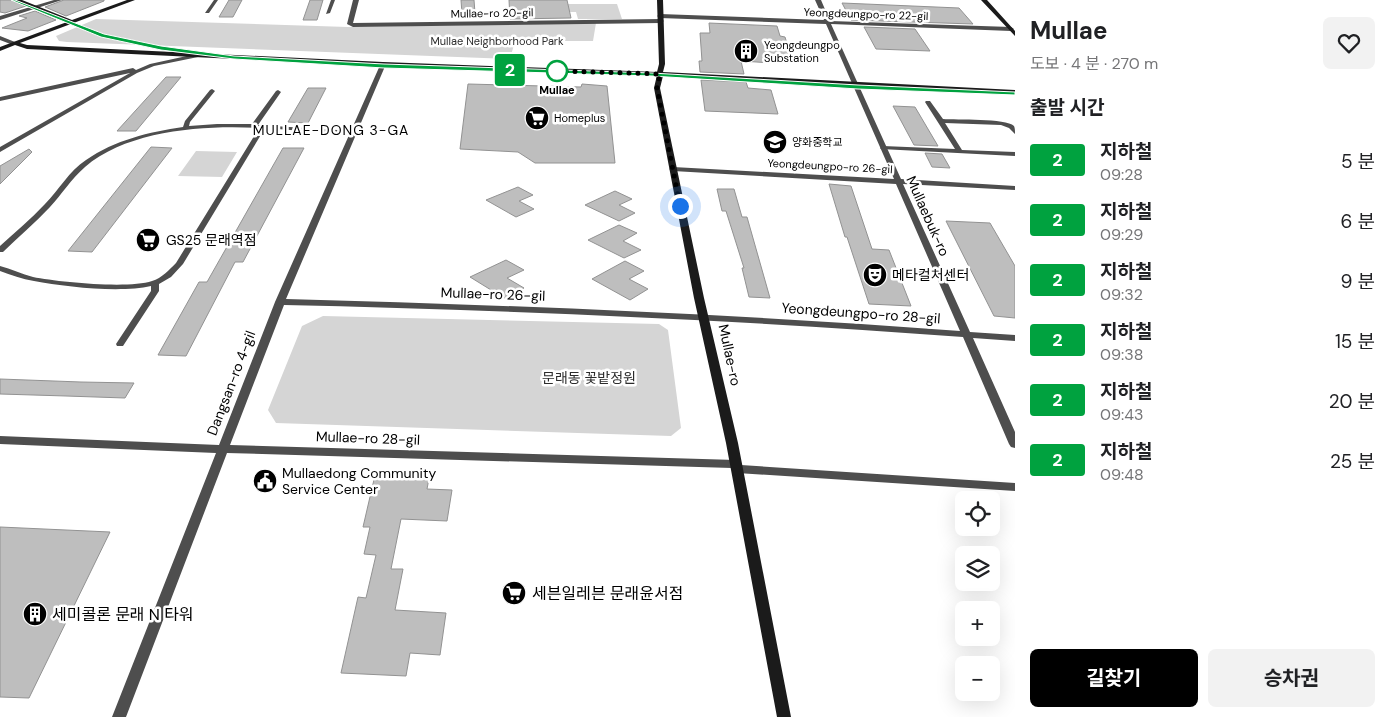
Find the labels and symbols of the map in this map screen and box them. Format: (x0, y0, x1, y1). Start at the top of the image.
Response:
street label: Mullae-ro 20-gil (450, 5, 534, 21)
street label: Yeongdeungpo-ro 22-gil (803, 5, 929, 23)
park label: Mullae Neighborhood Park (431, 34, 564, 48)
building icon: Yeongdeungpo Substation (733, 38, 759, 64)
place label: Yeongdeungpo Substation (764, 38, 840, 65)
line badge: 2 (494, 54, 526, 86)
marker: Mullae (546, 60, 568, 82)
place label: Mullae (539, 83, 575, 97)
supermarket icon: Homeplus (524, 105, 550, 131)
place label: Homeplus (554, 111, 605, 125)
district label: MULLAE-DONG 3-GA (253, 121, 409, 139)
school or university icon: 양화중학교 (762, 129, 788, 155)
place label: 양화중학교 (792, 135, 843, 149)
street label: Yeongdeungpo-ro 26-gil (767, 156, 893, 176)
street label: Mullaebuk-ro (902, 173, 954, 259)
your location (668, 194, 693, 219)
supermarket icon: GS25 문래역점 (135, 227, 161, 253)
place label: GS25 문래역점 (166, 231, 257, 249)
theatre icon: 메타컬처센터 (862, 262, 888, 288)
place label: 메타컬처센터 (892, 266, 969, 284)
street label: Mullae-ro 26-gil (440, 283, 546, 305)
street label: Yeongdeungpo-ro 28-gil (781, 298, 941, 328)
street label: Mullae-ro (715, 323, 745, 387)
street label: Dangsan-ro 4-gil (203, 328, 259, 438)
park label: 문래동 꽃밭정원 (542, 369, 636, 387)
street label: Mullae-ro 28-gil (316, 427, 420, 449)
place label: Mullaedong Community Service Center (282, 464, 436, 498)
public building icon: Mullaedong Community Service Center (252, 468, 278, 494)
supermarket icon: 세븐일레븐 문래윤서점 (501, 580, 527, 606)
place label: 세븐일레븐 문래윤서점 (532, 583, 683, 604)
building icon: 세미콜론 문래 N 타워 (22, 601, 48, 627)
place label: 세미콜론 문래 N 타워 (52, 604, 194, 625)

